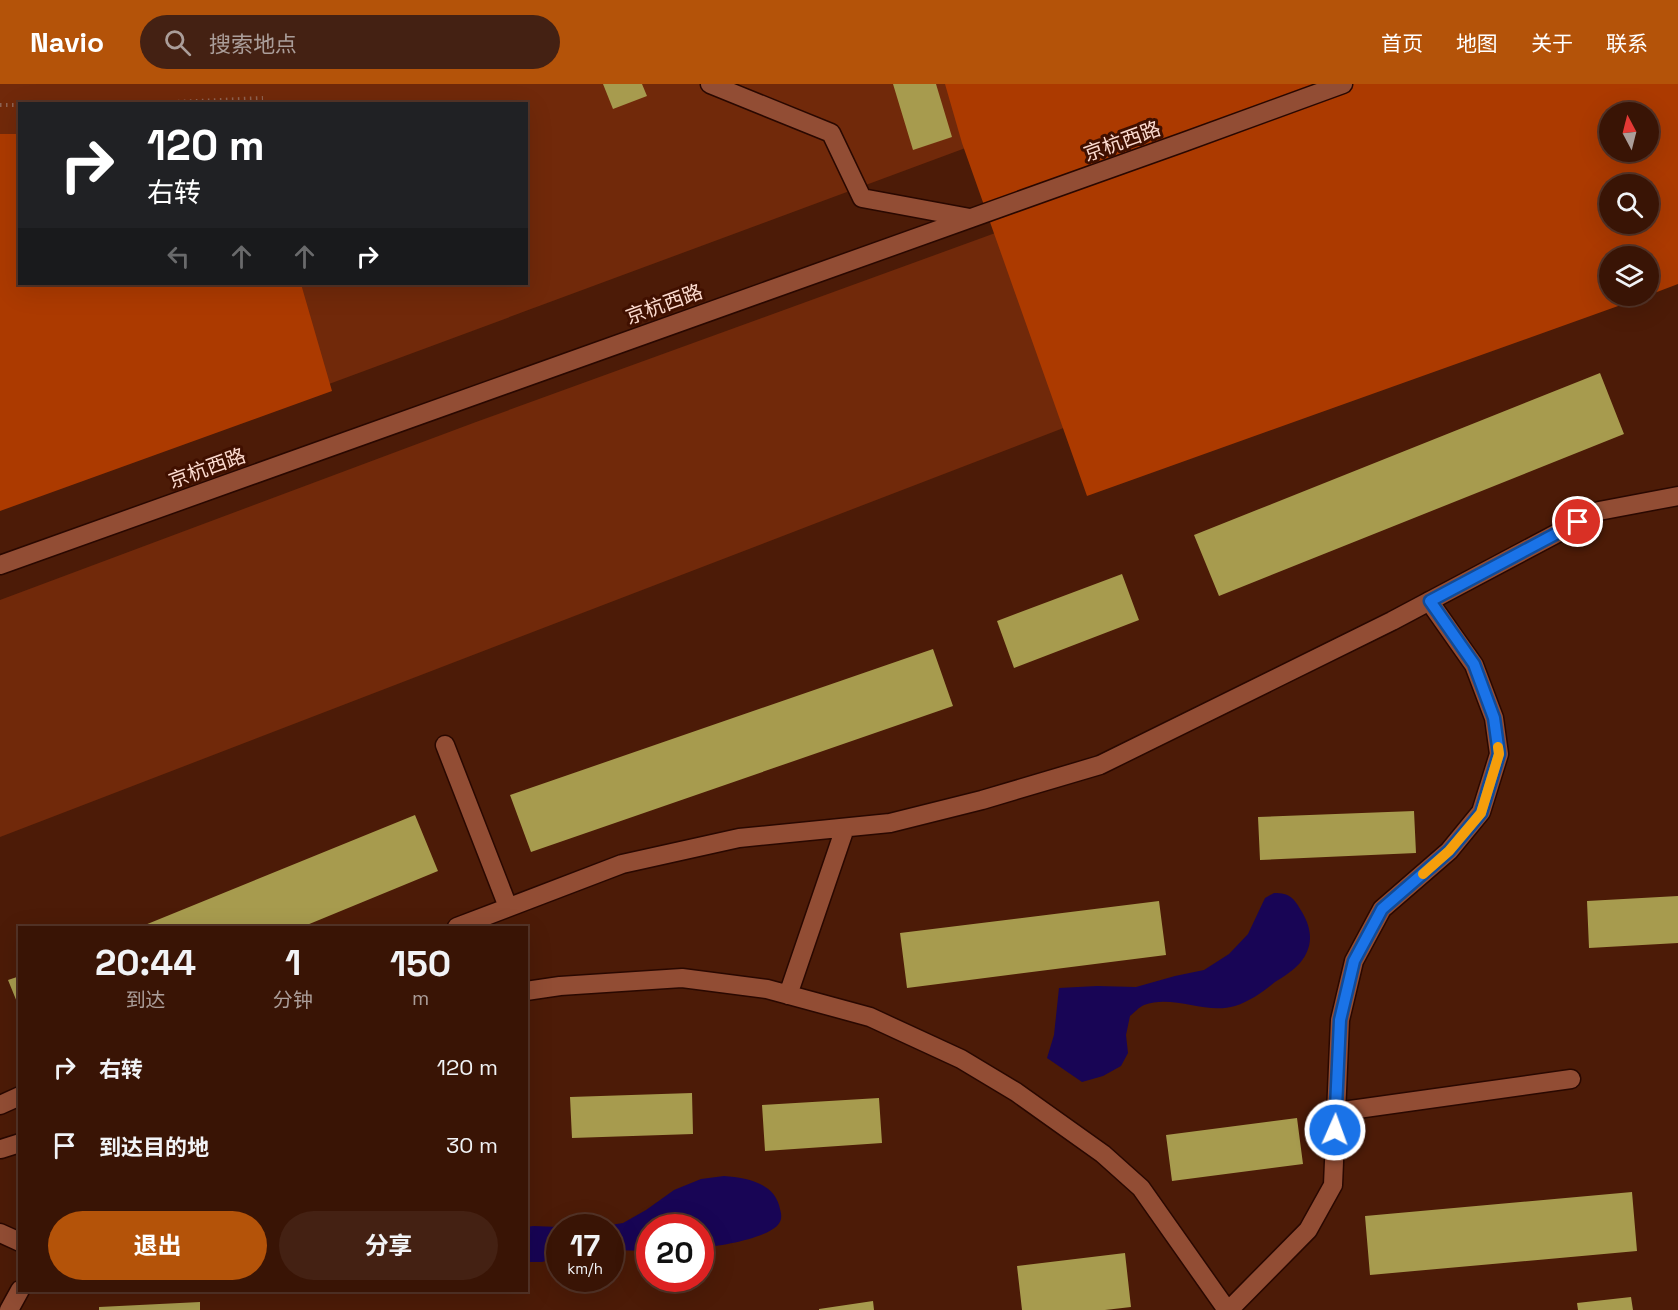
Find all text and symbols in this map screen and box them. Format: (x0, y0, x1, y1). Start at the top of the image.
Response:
search box (140, 15, 560, 69)
text: Navio (30, 24, 104, 60)
icon: search (161, 26, 194, 59)
text: 搜索地点 (209, 30, 297, 58)
text: 首页 (1381, 30, 1423, 57)
text: 地图 (1456, 30, 1498, 57)
text: 关于 (1531, 30, 1573, 57)
text: 联系 (1606, 30, 1648, 57)
north arrow (1599, 102, 1659, 162)
map controls (1599, 102, 1659, 306)
street label: 京杭西路 (1080, 115, 1164, 167)
text: 120 m (147, 119, 265, 172)
icon: right (48, 126, 126, 204)
button: search (1599, 174, 1659, 234)
text: 右转 (147, 175, 201, 210)
icon: left (162, 240, 195, 273)
icon: ahead (225, 240, 258, 273)
icon: ahead (288, 240, 321, 273)
icon: right (351, 240, 384, 273)
button: layers (1599, 246, 1659, 306)
street label: 京杭西路 (622, 278, 706, 330)
street label: 京杭西路 (165, 442, 249, 494)
pin (1552, 496, 1603, 547)
icon: arrive (1561, 505, 1594, 538)
text: 20:44 (95, 940, 196, 986)
text: 1 (285, 940, 301, 986)
text: 150 (390, 941, 451, 987)
text: m (412, 985, 429, 1011)
text: 到达 (126, 987, 166, 1013)
text: 分钟 (273, 987, 313, 1013)
icon: right (48, 1051, 81, 1084)
text: 120 m (437, 1053, 498, 1081)
text: 右转 (99, 1055, 143, 1083)
position arrow (1303, 1098, 1367, 1162)
icon: arrive (48, 1129, 81, 1162)
text: 30 m (446, 1131, 498, 1159)
text: 到达目的地 (99, 1133, 209, 1161)
button: 退出 (48, 1211, 267, 1280)
button: 分享 (279, 1211, 498, 1280)
speed limit sign: 20 (636, 1214, 714, 1292)
text: 17 (570, 1226, 600, 1265)
text: km/h (567, 1259, 603, 1278)

